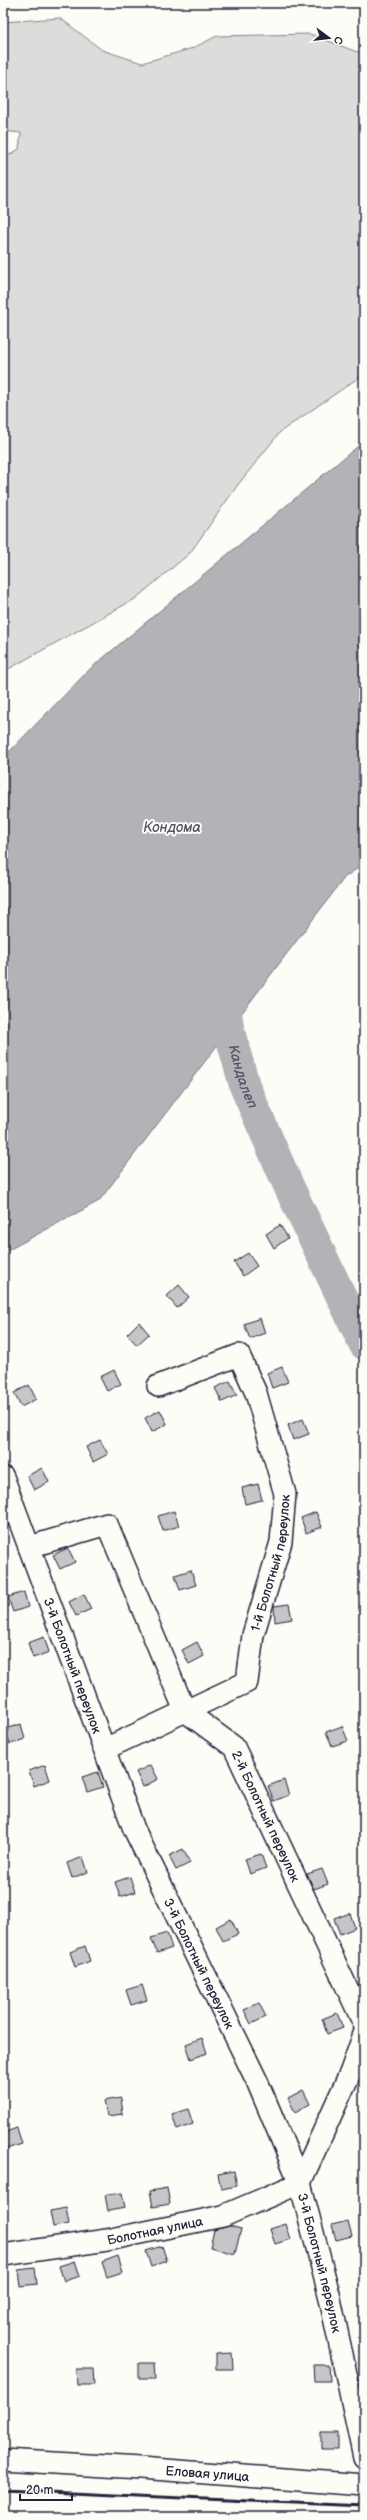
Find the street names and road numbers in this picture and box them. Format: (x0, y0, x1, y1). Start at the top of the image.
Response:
street label: 1-й Болотный переулок (248, 1494, 294, 1633)
street label: 3-й Болотный переулок (40, 1596, 105, 1736)
street label: 2-й Болотный переулок (228, 1748, 303, 1885)
street label: 3-й Болотный переулок (160, 1896, 237, 2032)
street label: 3-й Болотный переулок (294, 2191, 344, 2334)
street label: Болотная улица (106, 2213, 205, 2249)
street label: Еловая улица (165, 2463, 250, 2485)

